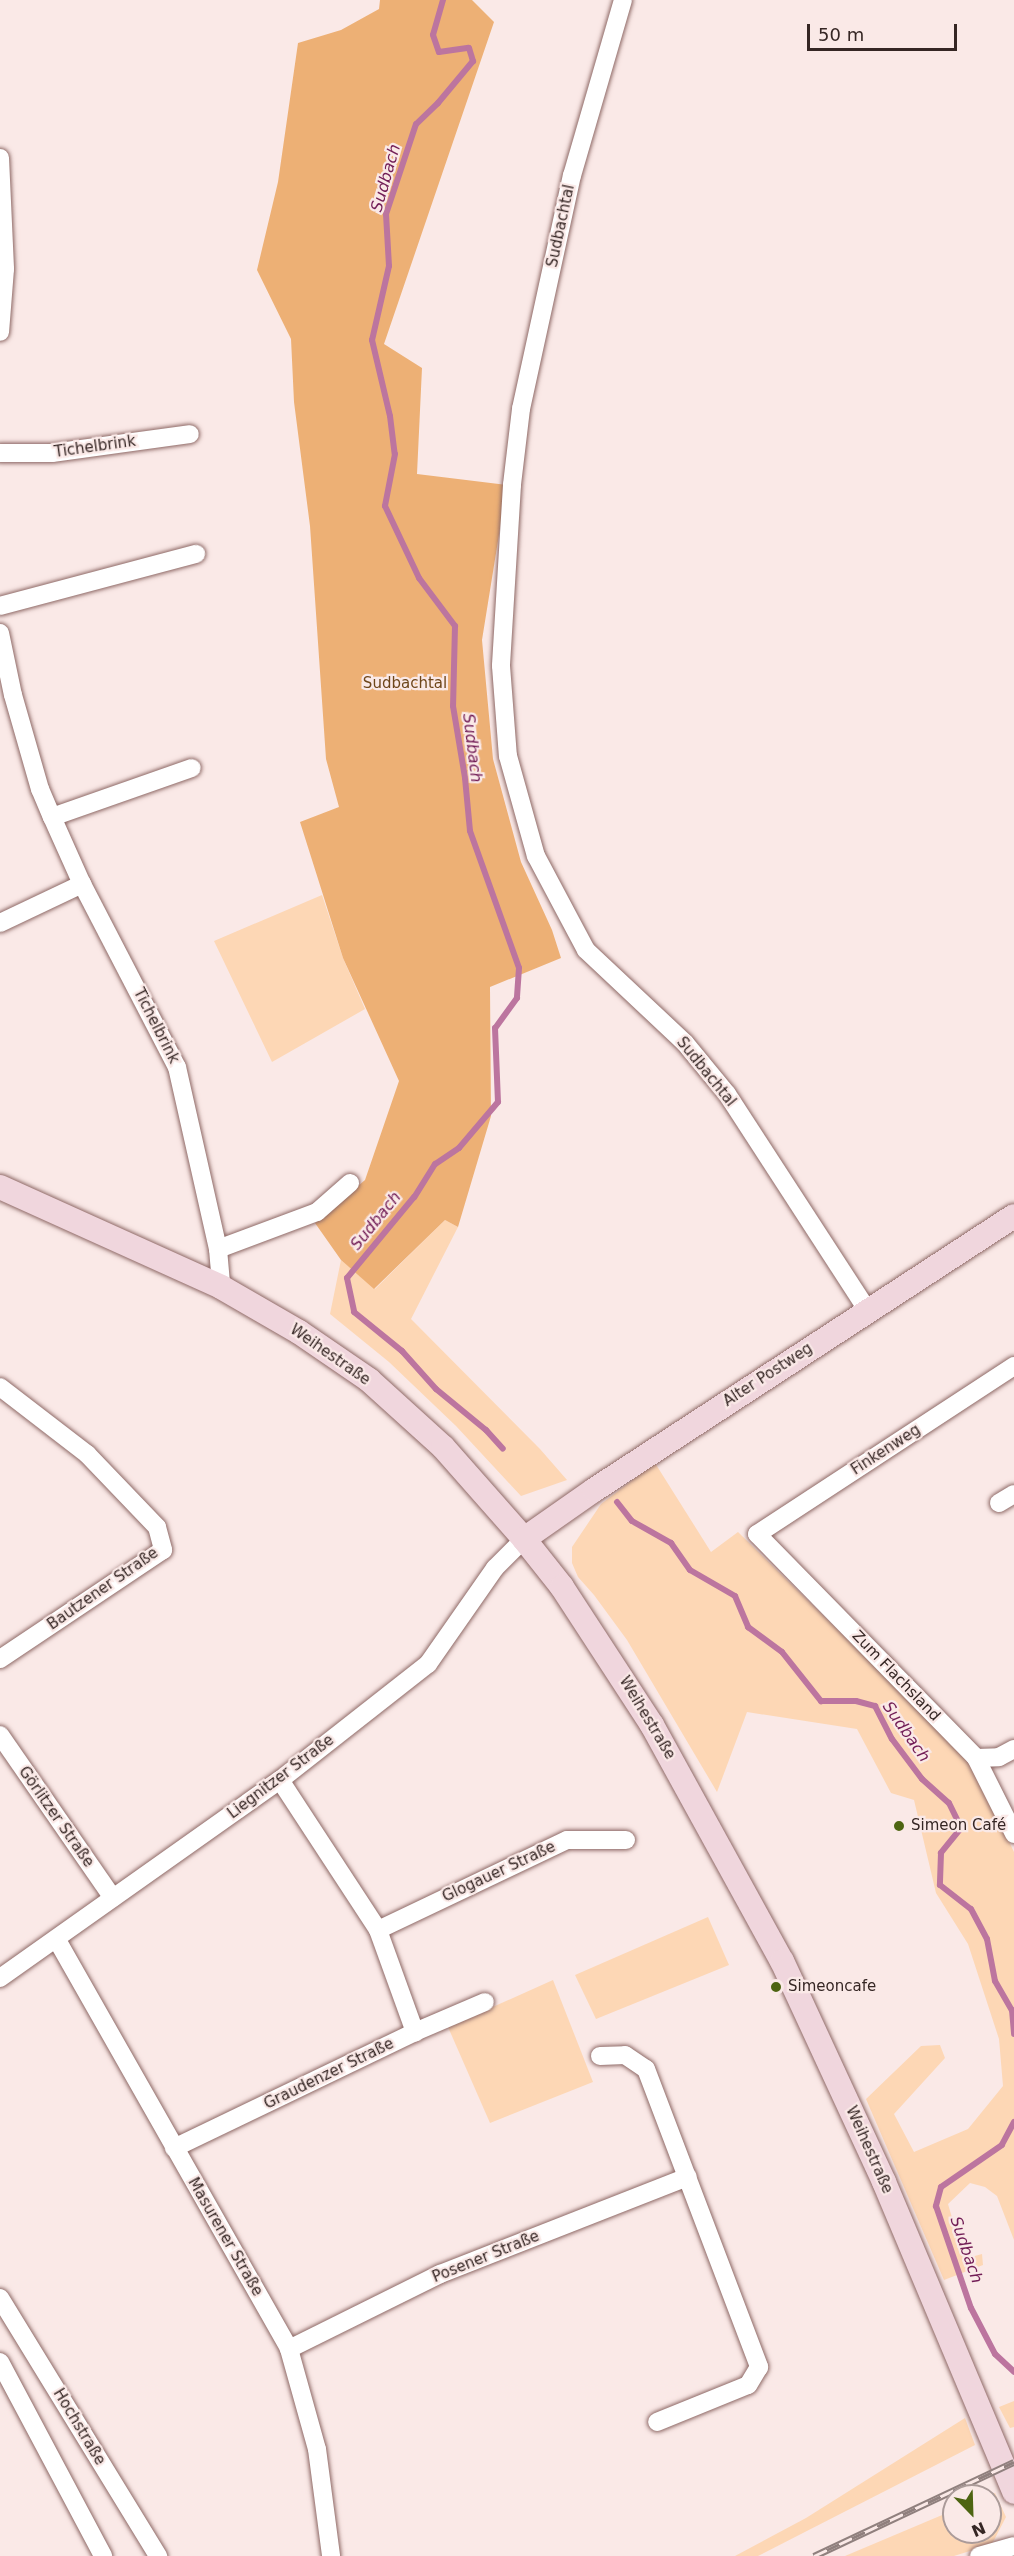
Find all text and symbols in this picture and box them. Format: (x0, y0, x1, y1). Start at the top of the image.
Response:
scale bar (810, 12, 960, 50)
text: 50 m (818, 24, 864, 45)
water label: Sudbach (367, 142, 405, 214)
street label: Sudbachtal (543, 183, 579, 269)
street label: Tichelbrink (53, 432, 137, 462)
park label: Sudbachtal (363, 675, 447, 693)
water label: Sudbach (458, 712, 486, 784)
street label: Tichelbrink (129, 985, 183, 1067)
street label: Sudbachtal (672, 1034, 740, 1110)
water label: Sudbach (347, 1188, 405, 1254)
street label: Weihestraße (286, 1321, 374, 1389)
street label: Alter Postweg (720, 1339, 816, 1411)
street label: Finkenweg (848, 1421, 924, 1479)
street label: Bautzener Straße (44, 1544, 162, 1634)
street label: Zum Flachsland (848, 1627, 944, 1725)
street label: Weihestraße (615, 1673, 679, 1763)
water label: Sudbach (878, 1698, 934, 1766)
street label: Liegnitzer Straße (224, 1731, 338, 1823)
street label: Görlitzer Straße (15, 1763, 97, 1871)
place label: Simeon Café (911, 1817, 1006, 1835)
marker: Simeon Café (892, 1819, 906, 1833)
street label: Glogauer Straße (440, 1838, 558, 1906)
place label: Simeoncafe (788, 1978, 876, 1996)
marker: Simeoncafe (769, 1980, 783, 1994)
street label: Graudenzer Straße (261, 2035, 397, 2113)
street label: Weihestraße (842, 2103, 896, 2197)
street label: Masurener Straße (184, 2175, 266, 2299)
water label: Sudbach (946, 2214, 986, 2286)
street label: Posener Straße (430, 2227, 542, 2287)
street label: Hochstraße (49, 2386, 109, 2468)
north arrow (942, 2484, 1002, 2544)
text: N (969, 2518, 988, 2541)

